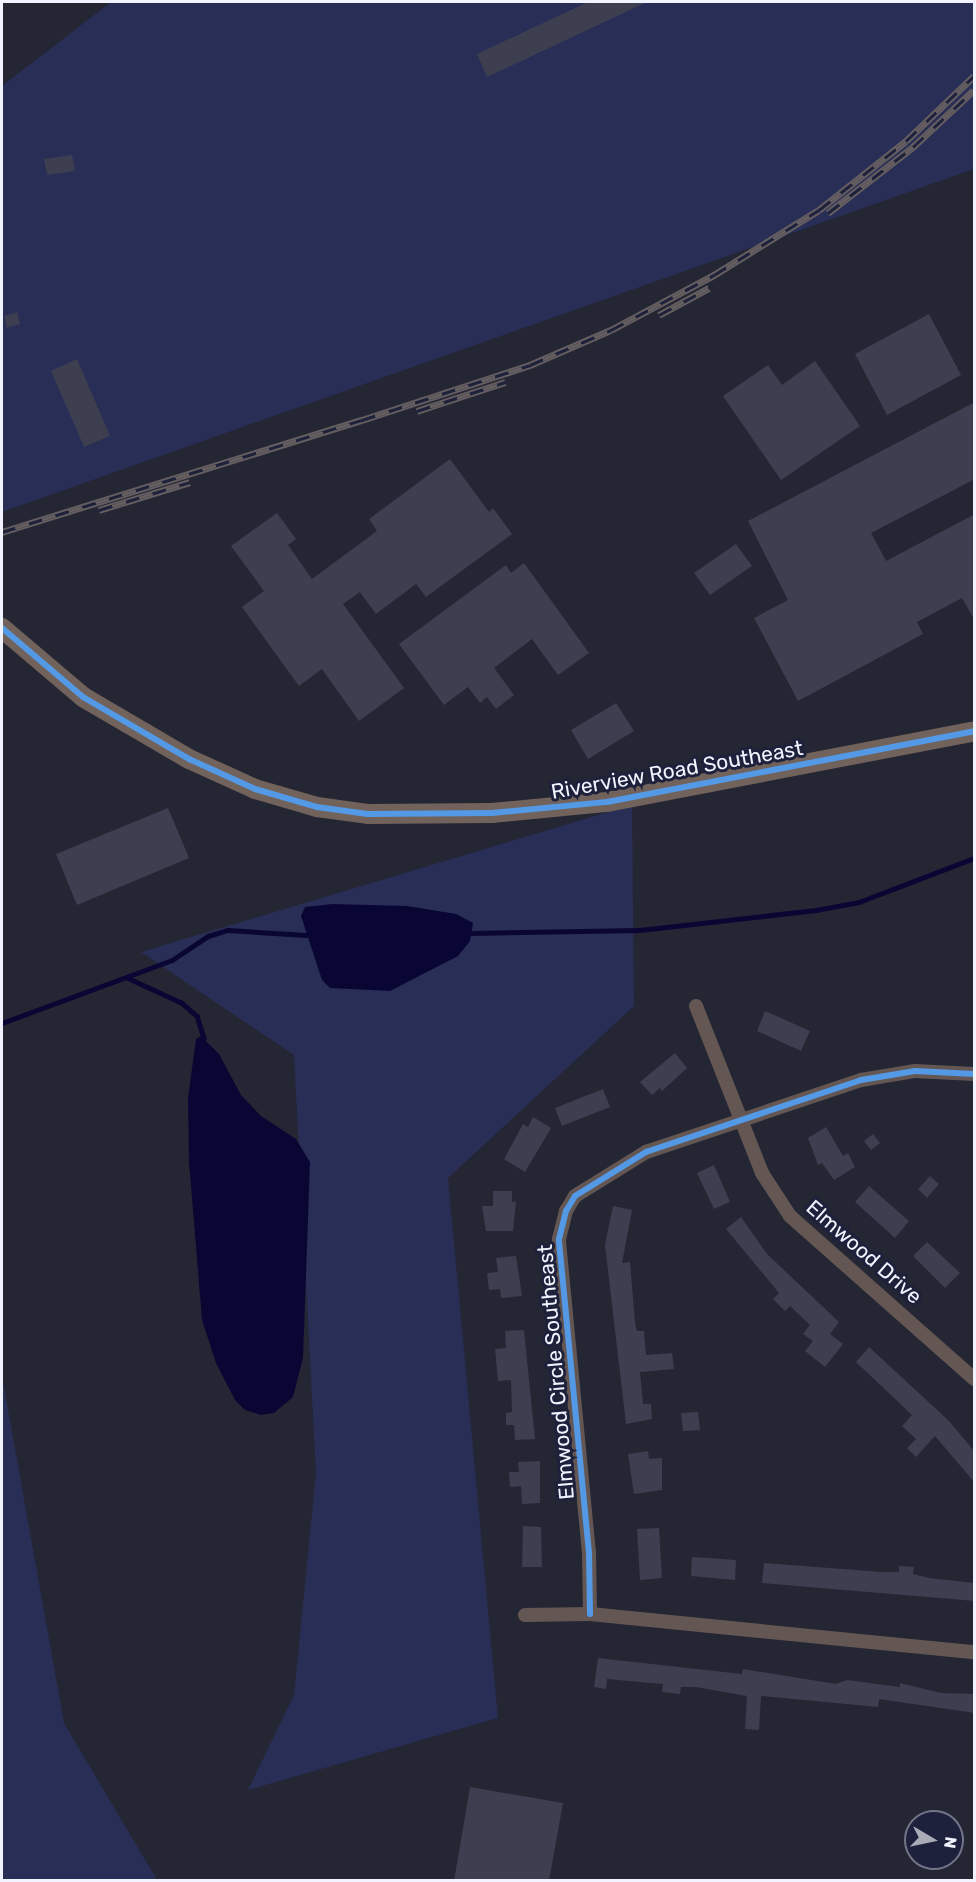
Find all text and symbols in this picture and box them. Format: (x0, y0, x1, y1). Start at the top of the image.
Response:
street label: Riverview Road Southeast (549, 735, 805, 805)
street label: Elmwood Drive (801, 1195, 927, 1309)
street label: Elmwood Circle Southeast (532, 1243, 580, 1501)
north arrow (904, 1810, 964, 1870)
text: N (940, 1835, 961, 1850)

